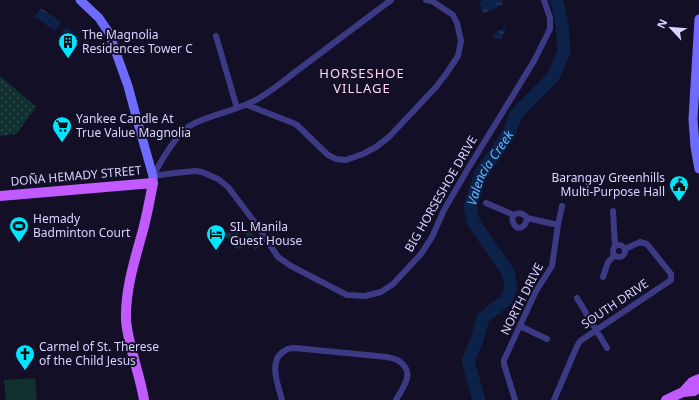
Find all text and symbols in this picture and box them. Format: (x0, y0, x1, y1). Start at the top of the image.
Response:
north arrow (651, 8, 691, 48)
text: N (653, 16, 670, 31)
place label: The Magnolia Residences Tower C (82, 26, 193, 57)
building icon: The Magnolia Residences Tower C (57, 31, 79, 59)
district label: HORSESHOE VILLAGE (319, 64, 405, 97)
place label: Yankee Candle At True Value Magnolia (76, 110, 191, 141)
supermarket icon: Yankee Candle At True Value Magnolia (51, 115, 73, 143)
water label: Valencia Creek (462, 126, 518, 207)
street label: BIG HORSESHOE DRIVE (400, 133, 481, 255)
street label: DOÑA HEMADY STREET (10, 161, 142, 190)
place label: Barangay Greenhills Multi-Purpose Hall (551, 169, 665, 200)
public building icon: Barangay Greenhills Multi-Purpose Hall (668, 174, 690, 202)
place label: Hemady Badminton Court (33, 210, 131, 241)
sports icon: Hemady Badminton Court (8, 215, 30, 243)
place label: SIL Manila Guest House (230, 218, 302, 249)
hotel icon: SIL Manila Guest House (205, 223, 227, 251)
street label: NORTH DRIVE (496, 260, 547, 338)
street label: SOUTH DRIVE (578, 275, 652, 332)
place label: Carmel of St. Therese of the Child Jesus (39, 338, 159, 369)
church icon: Carmel of St. Therese of the Child Jesus (14, 343, 36, 371)

